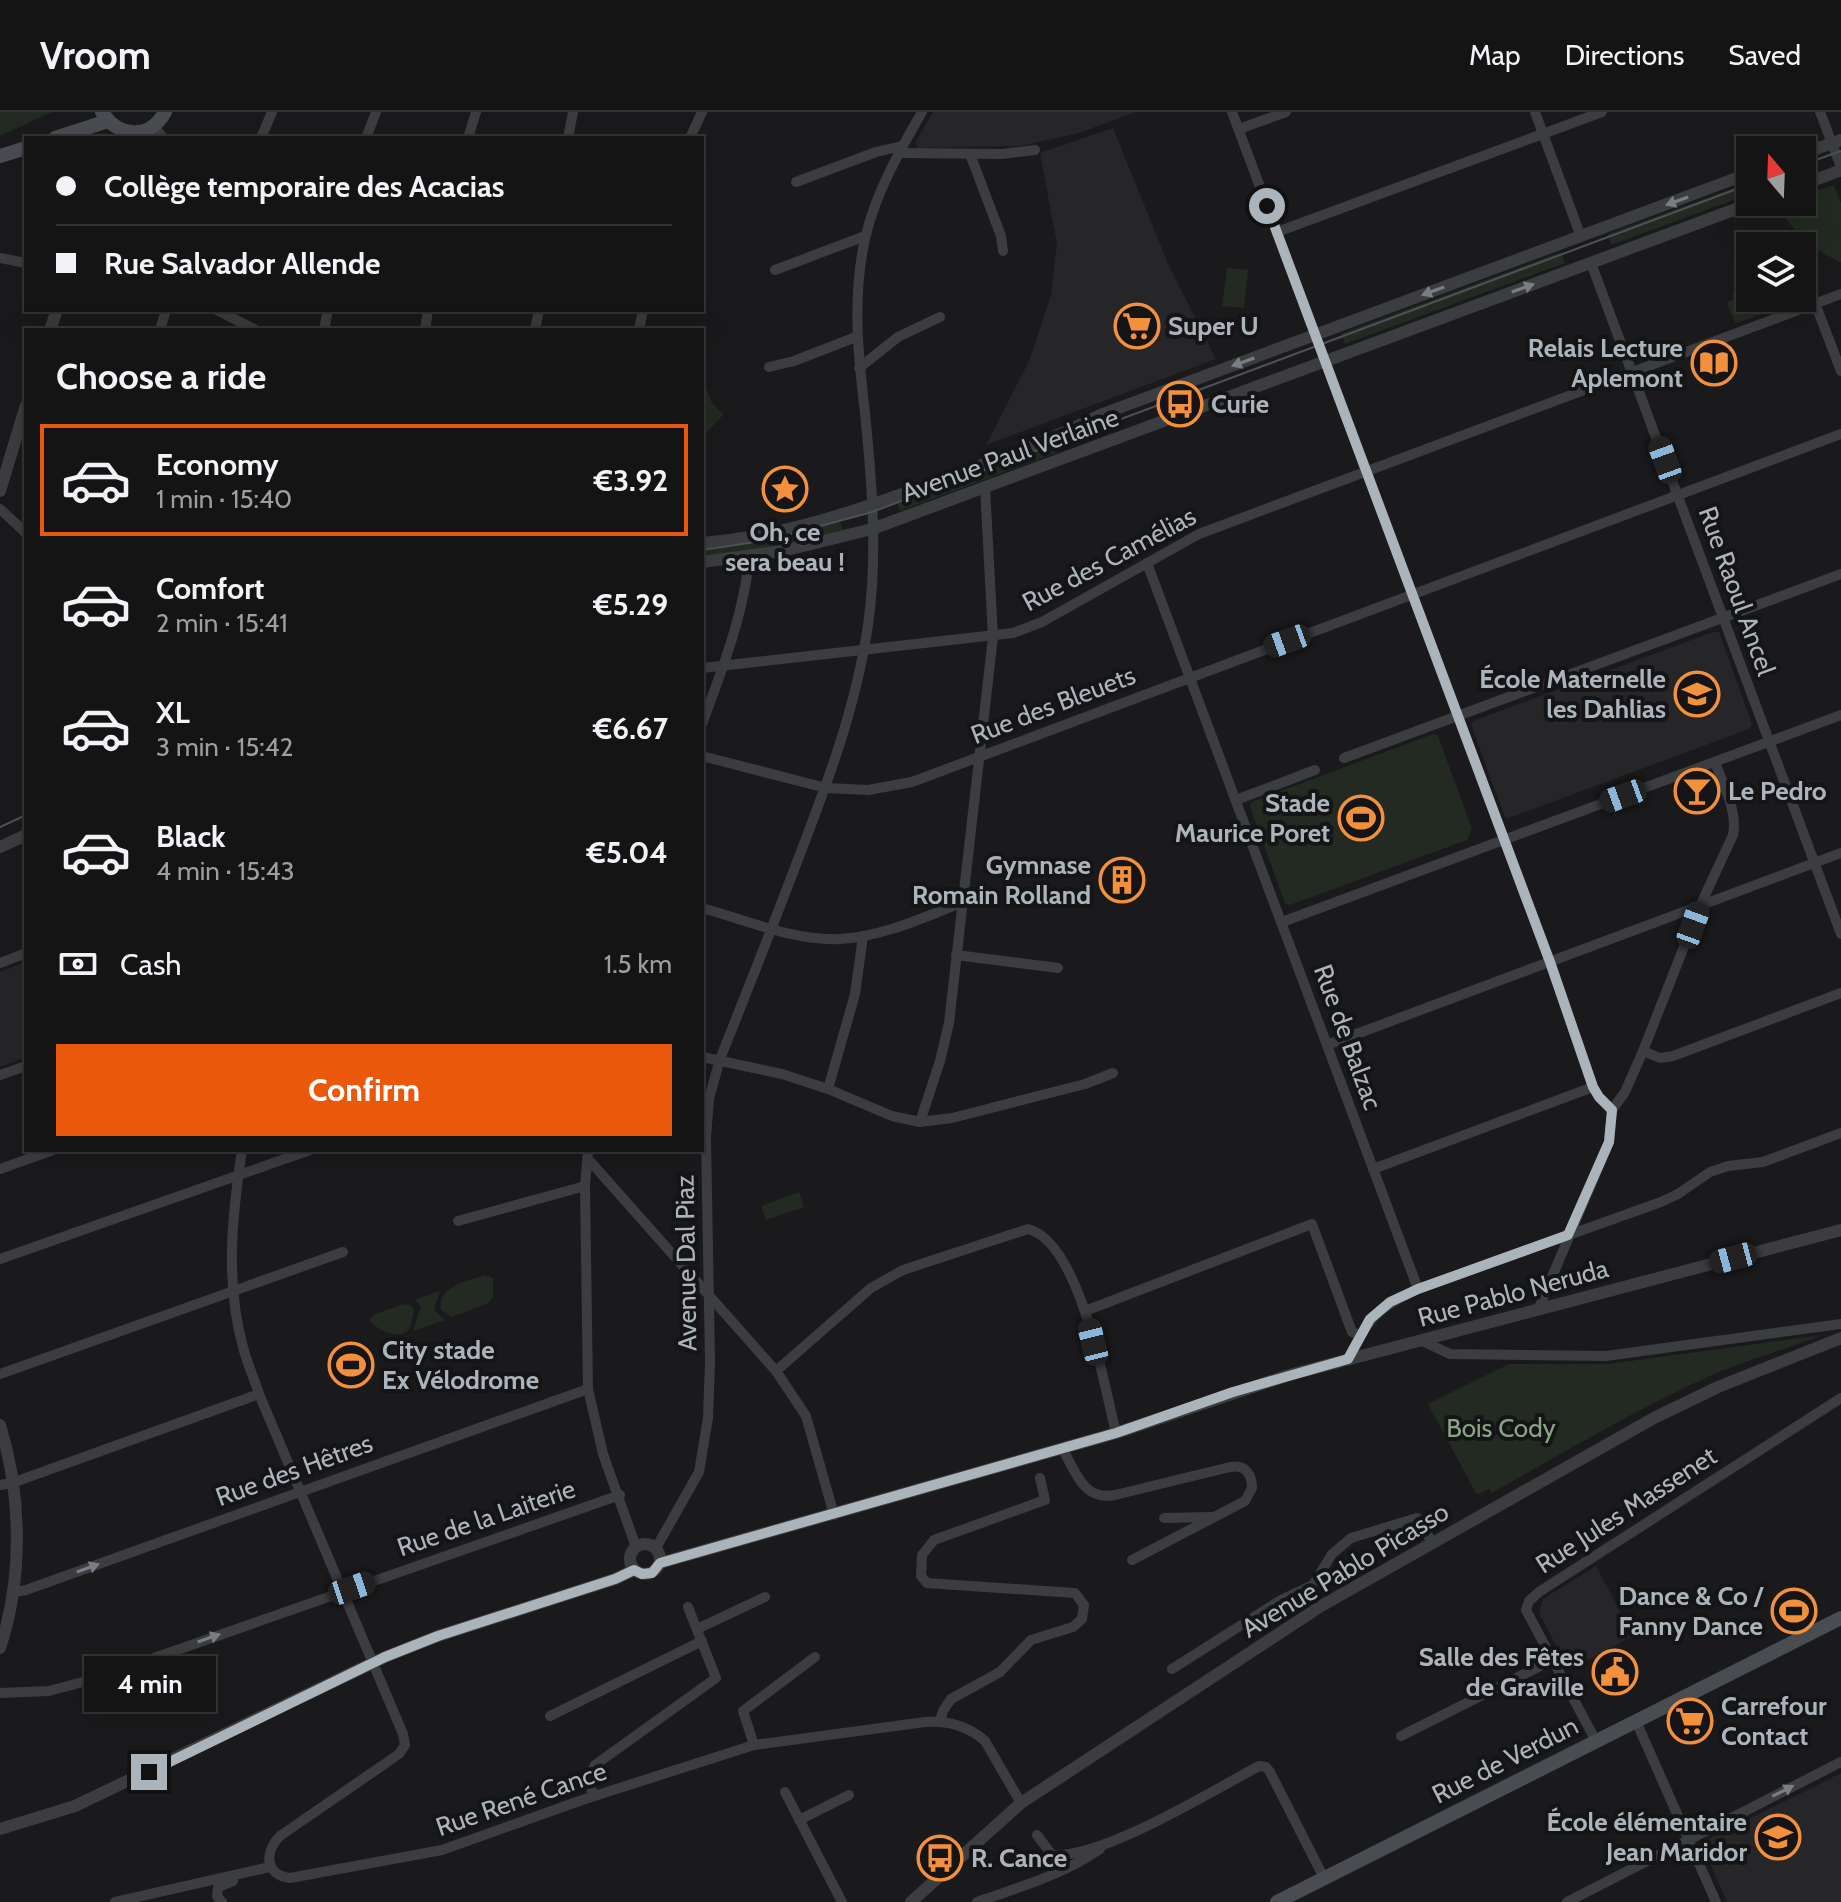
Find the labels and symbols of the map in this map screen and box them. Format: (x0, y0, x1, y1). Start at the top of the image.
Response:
north arrow (1736, 136, 1816, 216)
route start (1249, 188, 1285, 224)
one-way arrow (1665, 195, 1689, 208)
one-way arrow (1511, 281, 1535, 294)
one-way arrow (1421, 286, 1445, 298)
supermarket icon: Super U (1113, 302, 1161, 350)
place label: Super U (1168, 310, 1259, 342)
place label: Relais Lecture Aplemont (1528, 332, 1683, 394)
library icon: Relais Lecture Aplemont (1690, 339, 1738, 387)
one-way arrow (1231, 356, 1255, 369)
bus stop icon: Curie (1156, 380, 1204, 428)
place label: Curie (1211, 388, 1269, 420)
street label: Avenue Paul Verlaine (897, 401, 1123, 509)
car (1646, 433, 1684, 487)
place icon: Oh, ce sera beau ! (761, 465, 809, 513)
street label: Rue des Camélias (1017, 500, 1201, 618)
street label: Rue Raoul Ancel (1692, 502, 1782, 680)
place label: Oh, ce sera beau ! (725, 516, 845, 578)
car (1260, 622, 1314, 660)
street label: Rue des Bleuets (966, 659, 1140, 751)
place label: École Maternelle les Dahlias (1479, 663, 1666, 725)
school or university icon: École Maternelle les Dahlias (1673, 670, 1721, 718)
bar icon: Le Pedro (1673, 767, 1721, 815)
place label: Le Pedro (1728, 775, 1827, 807)
car (1596, 777, 1650, 815)
place label: Stade Maurice Poret (1175, 787, 1330, 849)
sports icon: Stade Maurice Poret (1337, 794, 1385, 842)
place label: Gymnase Romain Rolland (912, 849, 1091, 911)
building icon: Gymnase Romain Rolland (1098, 856, 1146, 904)
car (1674, 898, 1712, 952)
street label: Rue de Balzac (1307, 960, 1389, 1114)
street label: Avenue Dal Piaz (668, 1175, 704, 1351)
car (1707, 1240, 1759, 1276)
street label: Rue Pablo Neruda (1414, 1252, 1612, 1334)
car (1076, 1316, 1110, 1368)
place label: City stade Ex Vélodrome (382, 1334, 539, 1396)
sports icon: City stade Ex Vélodrome (327, 1341, 375, 1389)
park label: Bois Cody (1446, 1412, 1556, 1444)
street label: Rue des Hêtres (211, 1427, 377, 1513)
street label: Rue Jules Massenet (1530, 1440, 1723, 1580)
street label: Rue de la Laiterie (393, 1473, 579, 1563)
street label: Avenue Pablo Picasso (1236, 1495, 1454, 1645)
one-way arrow (77, 1561, 101, 1573)
car (325, 1569, 379, 1607)
place label: Dance & Co / Fanny Dance (1618, 1580, 1765, 1642)
sports icon: Dance & Co / Fanny Dance (1770, 1587, 1818, 1635)
one-way arrow (197, 1632, 221, 1644)
place label: Salle des Fêtes de Graville (1419, 1641, 1584, 1703)
public building icon: Salle des Fêtes de Graville (1591, 1648, 1639, 1696)
callout: 4 min (83, 1656, 215, 1712)
place label: Carrefour Contact (1721, 1690, 1827, 1752)
supermarket icon: Carrefour Contact (1666, 1697, 1714, 1745)
street label: Rue de Verdun (1427, 1709, 1583, 1811)
route end (131, 1754, 167, 1790)
street label: Rue René Cance (431, 1755, 611, 1843)
one-way arrow (1771, 1785, 1794, 1798)
place label: École élémentaire Jean Maridor (1546, 1806, 1747, 1868)
school or university icon: École élémentaire Jean Maridor (1754, 1813, 1802, 1861)
bus stop icon: R. Cance (916, 1834, 964, 1882)
place label: R. Cance (971, 1842, 1067, 1874)

